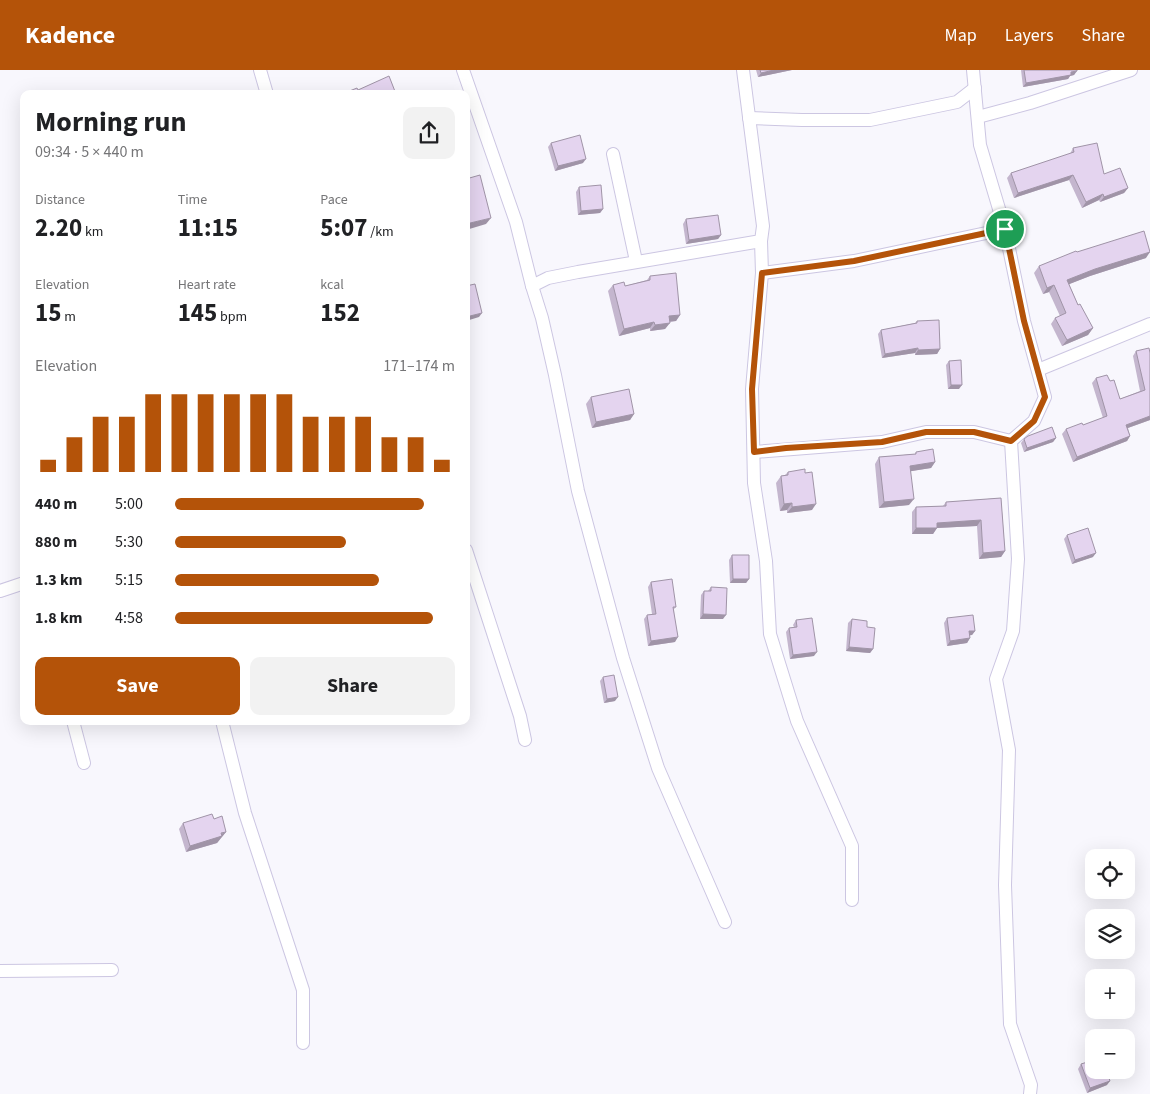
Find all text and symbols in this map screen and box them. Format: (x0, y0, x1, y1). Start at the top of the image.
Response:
text: Kadence (25, 18, 115, 53)
text: Map (945, 23, 977, 48)
text: Layers (1005, 23, 1054, 48)
text: Share (1082, 23, 1125, 48)
text: Morning run (35, 102, 186, 142)
button: share (403, 107, 455, 159)
text: 09:34 · 5 × 440 m (35, 141, 144, 163)
text: Distance (35, 190, 85, 210)
text: Time (178, 190, 207, 210)
text: Pace (320, 190, 348, 210)
pin (984, 208, 1026, 250)
text: 2.20 (35, 210, 82, 246)
text: 11:15 (178, 210, 238, 246)
text: 5:07 (320, 210, 367, 246)
icon: arrive (991, 215, 1019, 243)
text: km (82, 222, 103, 242)
text: /km (367, 222, 394, 242)
text: Elevation (35, 275, 90, 295)
text: Heart rate (178, 275, 236, 295)
text: kcal (320, 275, 344, 295)
text: 15 (35, 295, 61, 331)
text: 145 (178, 295, 217, 331)
text: 152 (320, 295, 360, 331)
text: m (61, 307, 76, 327)
text: bpm (217, 307, 247, 327)
text: Elevation (35, 355, 97, 377)
text: 171–174 m (383, 355, 455, 377)
text: 440 m (35, 493, 77, 515)
text: 5:00 (115, 493, 143, 515)
text: 880 m (35, 531, 77, 553)
text: 5:30 (115, 531, 143, 553)
text: 1.3 km (35, 569, 82, 591)
text: 5:15 (115, 569, 143, 591)
text: 1.8 km (35, 607, 82, 629)
text: 4:58 (115, 607, 143, 629)
button: Save (35, 657, 240, 715)
button: Share (250, 657, 455, 715)
map controls (1085, 849, 1135, 1079)
button: locate (1085, 849, 1135, 899)
button: layers (1085, 909, 1135, 959)
button: + (1085, 969, 1135, 1019)
button: − (1085, 1029, 1135, 1079)

